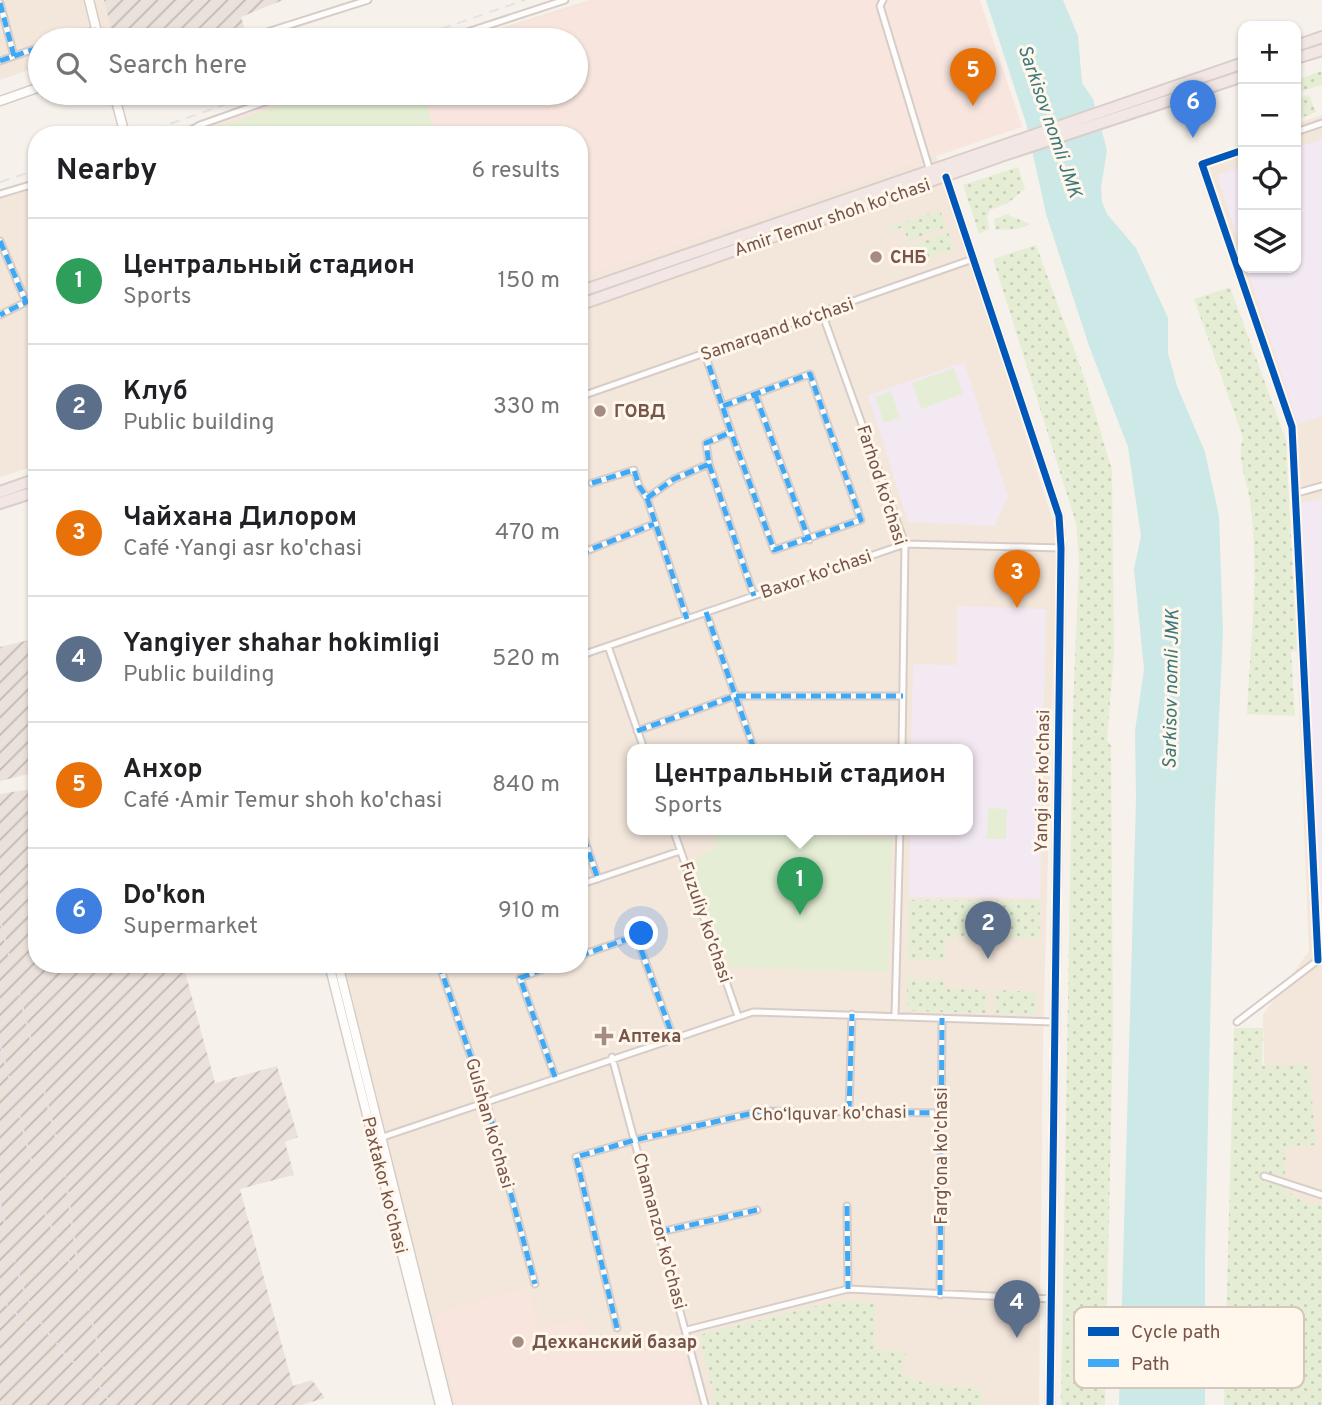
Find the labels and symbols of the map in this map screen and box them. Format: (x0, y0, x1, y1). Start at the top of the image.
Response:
water label: Sarkisov nomli JMK (1012, 42, 1087, 202)
pin: 5 (950, 48, 996, 106)
pin: 6 (1170, 80, 1216, 138)
street label: Amir Temur shoh ko'chasi (731, 174, 934, 263)
place label: СНБ (890, 247, 927, 270)
marker: СНБ (868, 249, 884, 265)
street label: Samarqand ko‘chasi (698, 293, 857, 367)
place label: ГОВД (614, 401, 665, 424)
marker: ГОВД (592, 403, 608, 419)
street label: Farhod ko'chasi (850, 422, 911, 548)
street label: Baxor ko'chasi (758, 546, 875, 605)
pin: 3 (994, 550, 1040, 608)
water label: Sarkisov nomli JMK (1159, 608, 1185, 769)
street label: Yangi asr ko'chasi (1031, 709, 1056, 853)
pin: 1 (777, 857, 823, 915)
street label: Fuzuliy ko'chasi (673, 859, 736, 986)
pin: 2 (965, 901, 1011, 959)
your location (624, 916, 658, 950)
place label: Аптека (618, 1026, 681, 1049)
marker: Аптека (596, 1028, 612, 1044)
street label: Gulshan ko'chasi (459, 1056, 518, 1191)
street label: Farg'ona ko'chasi (931, 1087, 954, 1225)
street label: Cho‘lquvar ko'chasi (751, 1102, 907, 1127)
street label: Paxtakor ko'chasi (355, 1114, 412, 1256)
street label: Chamanzor ko'chasi (627, 1150, 691, 1312)
pin: 4 (994, 1280, 1040, 1338)
legend (1074, 1307, 1304, 1388)
text: Cycle path (1131, 1321, 1220, 1345)
place label: Дехканский базар (532, 1332, 697, 1355)
marker: Дехканский базар (510, 1334, 526, 1350)
text: Path (1131, 1353, 1170, 1377)

